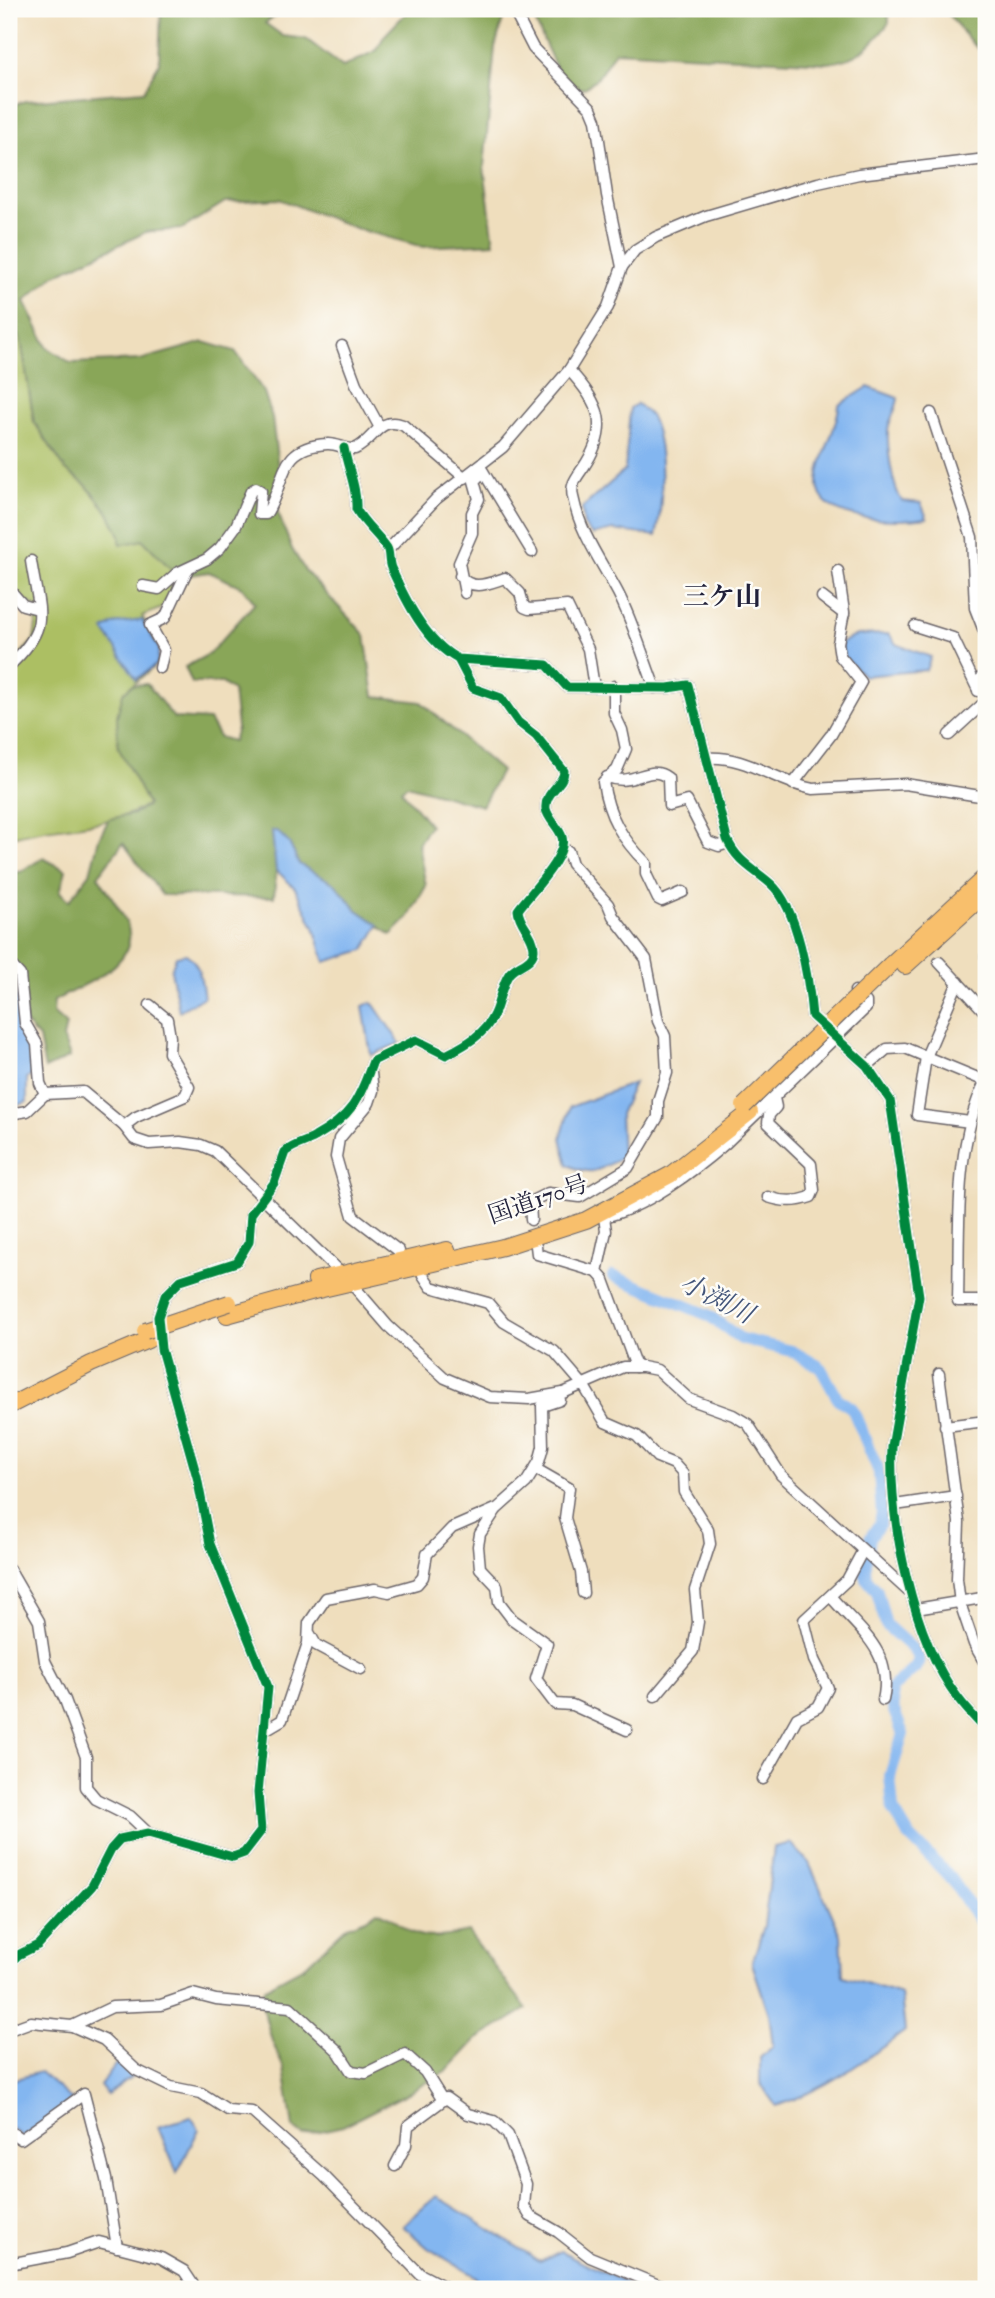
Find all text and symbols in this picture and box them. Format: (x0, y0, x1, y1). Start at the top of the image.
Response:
district label: 三ケ山 (683, 581, 761, 613)
street label: 国道170号 (484, 1168, 592, 1231)
water label: 小渕川 (675, 1267, 761, 1332)

